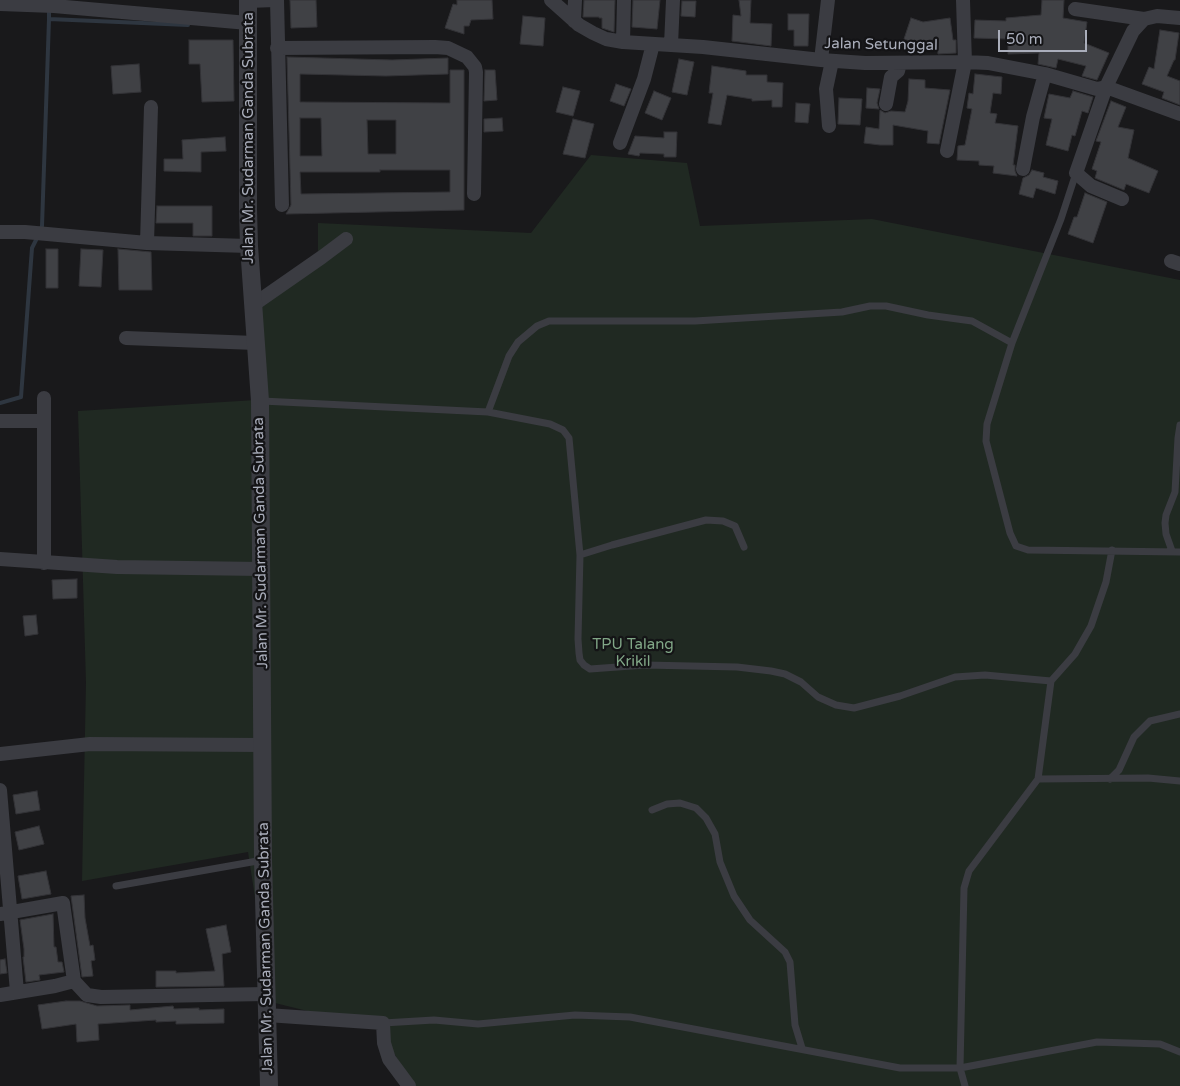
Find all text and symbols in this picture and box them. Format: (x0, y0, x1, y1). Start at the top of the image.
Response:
street label: Jalan Mr. Sudarman Ganda Subrata (240, 12, 258, 264)
scale bar (1000, 20, 1089, 52)
text: 50 m (1006, 30, 1043, 48)
street label: Jalan Setunggal (824, 35, 938, 55)
street label: Jalan Mr. Sudarman Ganda Subrata (250, 417, 272, 669)
park label: TPU Talang Krikil (592, 636, 674, 671)
street label: Jalan Mr. Sudarman Ganda Subrata (255, 822, 277, 1074)

